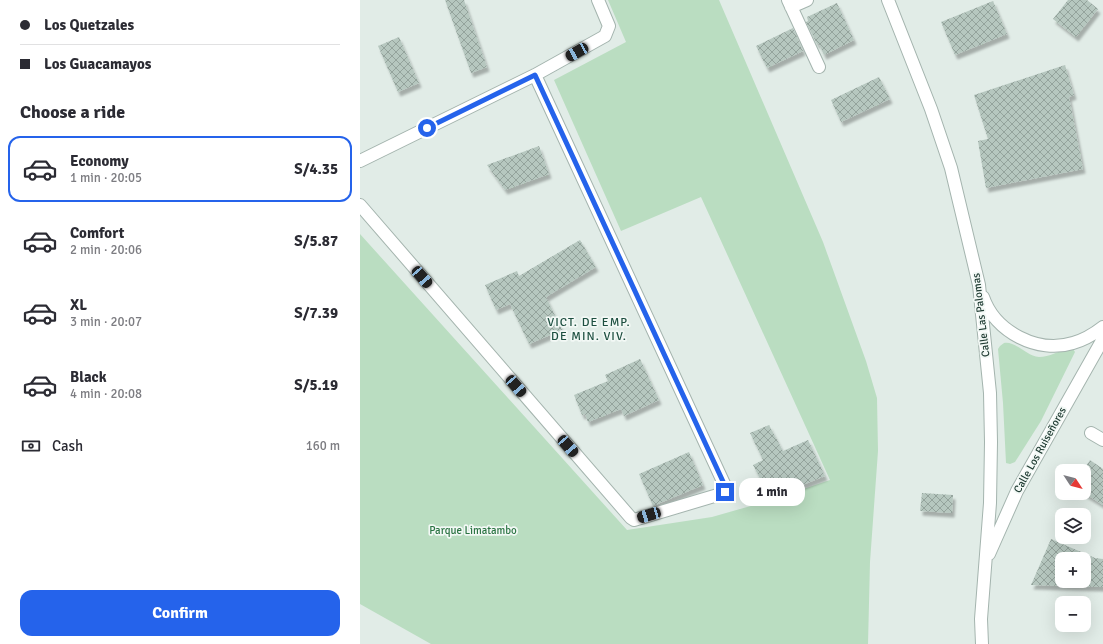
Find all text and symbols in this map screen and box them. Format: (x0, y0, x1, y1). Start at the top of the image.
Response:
text: Los Quetzales (44, 16, 134, 34)
car (564, 41, 590, 63)
text: Los Guacamayos (44, 55, 151, 73)
text: Choose a ride (20, 101, 125, 123)
route start (418, 119, 436, 137)
icon: car (22, 151, 58, 187)
text: Economy (70, 152, 129, 170)
text: S/4.35 (294, 160, 338, 178)
text: 1 min · 20:05 (70, 170, 142, 186)
icon: car (22, 223, 58, 259)
text: Comfort (70, 224, 124, 242)
text: S/5.87 (294, 232, 338, 250)
text: 2 min · 20:06 (70, 242, 142, 258)
car (410, 264, 434, 290)
street label: Calle Las Palomas (969, 272, 993, 358)
icon: car (22, 295, 58, 331)
text: XL (70, 296, 87, 314)
text: S/7.39 (294, 304, 338, 322)
text: 3 min · 20:07 (70, 314, 142, 330)
district label: VICT. DE EMP. DE MIN. VIV. (547, 315, 631, 344)
icon: car (22, 367, 58, 403)
text: Black (70, 368, 107, 386)
car (504, 373, 528, 399)
text: S/5.19 (294, 376, 338, 394)
text: 4 min · 20:08 (70, 386, 142, 402)
street label: Calle Los Ruiseñores (1011, 405, 1069, 495)
car (556, 433, 580, 459)
icon: cash (20, 435, 42, 457)
text: Cash (52, 437, 83, 455)
text: 160 m (306, 438, 340, 454)
north arrow (1055, 464, 1091, 500)
map controls (1055, 464, 1091, 632)
callout: 1 min (739, 478, 805, 506)
route end (716, 483, 734, 501)
text: 1 min (756, 484, 788, 500)
car (636, 506, 662, 524)
button: layers (1055, 508, 1091, 544)
park label: Parque Limatambo (429, 524, 517, 537)
button: + (1055, 552, 1091, 588)
button: Confirm (20, 590, 340, 636)
button: − (1055, 596, 1091, 632)

